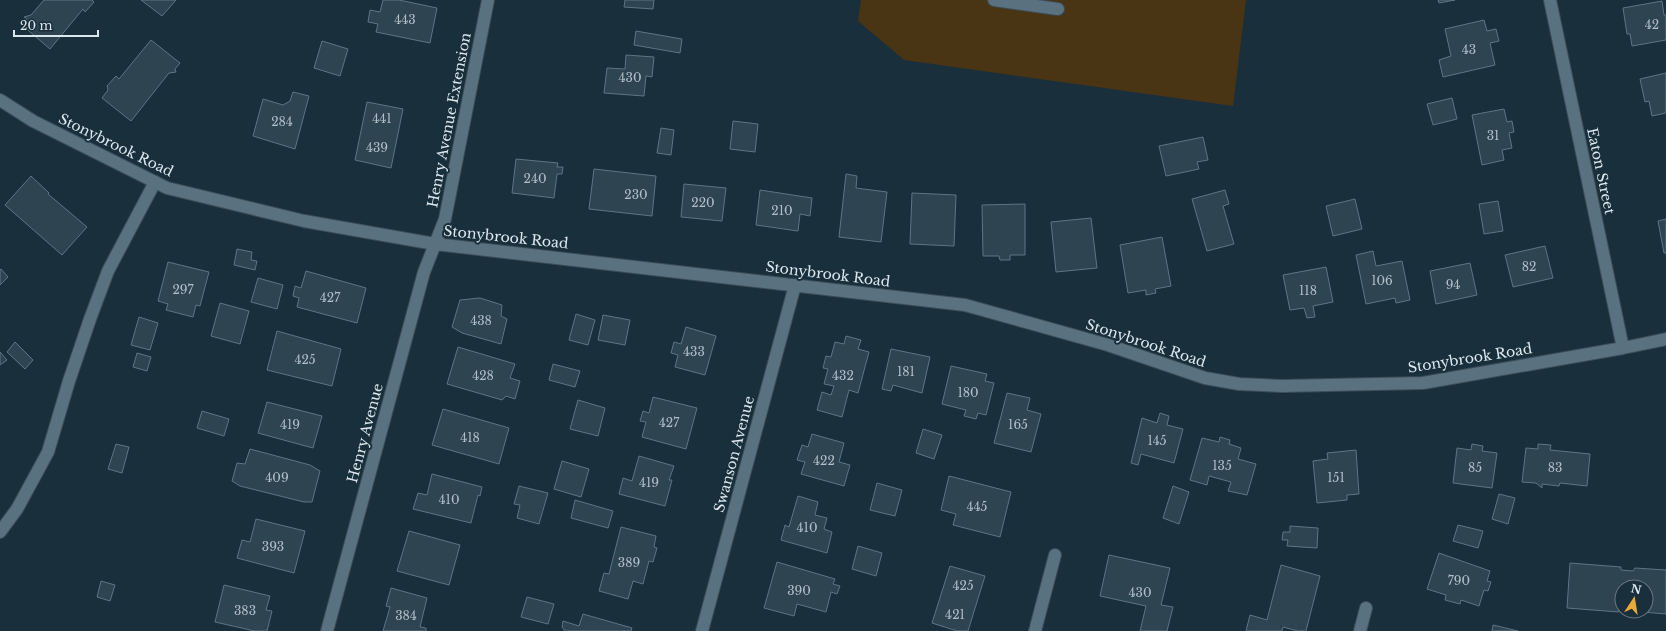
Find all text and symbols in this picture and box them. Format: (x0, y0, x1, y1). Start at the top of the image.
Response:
scale bar (14, 12, 98, 38)
house number: 443 (394, 12, 416, 27)
house number: 42 (1645, 17, 1659, 32)
text: 20 m (20, 18, 52, 33)
street label: Henry Avenue Extension (423, 31, 475, 209)
house number: 43 (1462, 42, 1476, 57)
house number: 430 (619, 70, 641, 85)
street label: Stonybrook Road (56, 109, 177, 181)
house number: 441 (372, 111, 392, 126)
house number: 284 (271, 114, 293, 129)
street label: Eaton Street (1583, 126, 1619, 217)
house number: 31 (1487, 128, 1499, 143)
house number: 439 (366, 140, 388, 155)
house number: 240 (524, 171, 546, 186)
house number: 230 (624, 187, 648, 202)
house number: 220 (691, 195, 715, 210)
house number: 210 (771, 203, 793, 218)
street label: Stonybrook Road (443, 221, 570, 253)
street label: Stonybrook Road (765, 257, 892, 291)
house number: 82 (1522, 259, 1536, 274)
house number: 106 (1371, 273, 1393, 288)
house number: 94 (1446, 277, 1460, 292)
house number: 297 (172, 282, 195, 297)
house number: 118 (1299, 283, 1317, 298)
house number: 427 (320, 290, 341, 305)
house number: 438 (470, 313, 492, 328)
street label: Stonybrook Road (1084, 315, 1209, 371)
street label: Stonybrook Road (1407, 339, 1534, 377)
house number: 433 (683, 344, 705, 359)
house number: 425 (294, 352, 316, 367)
house number: 181 (897, 364, 915, 379)
house number: 428 (472, 368, 494, 383)
house number: 432 (832, 368, 854, 383)
street label: Henry Avenue (343, 381, 387, 485)
house number: 180 (957, 385, 979, 400)
street label: Swanson Avenue (710, 394, 758, 514)
house number: 427 (659, 415, 680, 430)
house number: 419 (280, 417, 300, 432)
house number: 165 (1008, 417, 1028, 432)
house number: 418 (460, 430, 480, 445)
house number: 145 (1147, 433, 1167, 448)
house number: 422 (813, 453, 835, 468)
house number: 135 (1212, 458, 1232, 473)
house number: 85 (1468, 460, 1482, 475)
house number: 83 (1548, 460, 1562, 475)
house number: 409 (265, 470, 289, 485)
house number: 151 (1327, 470, 1345, 485)
house number: 419 (639, 475, 659, 490)
house number: 410 (439, 492, 459, 507)
house number: 445 (967, 499, 988, 514)
house number: 410 (797, 520, 817, 535)
house number: 393 (262, 539, 284, 554)
house number: 389 (618, 555, 640, 570)
house number: 790 (1448, 573, 1470, 588)
house number: 425 (952, 578, 974, 593)
north arrow (1614, 579, 1654, 619)
text: N (1630, 581, 1643, 597)
house number: 390 (787, 583, 811, 598)
house number: 430 (1129, 585, 1151, 600)
house number: 383 (234, 603, 256, 618)
house number: 421 (945, 607, 965, 622)
house number: 384 (395, 608, 417, 623)

